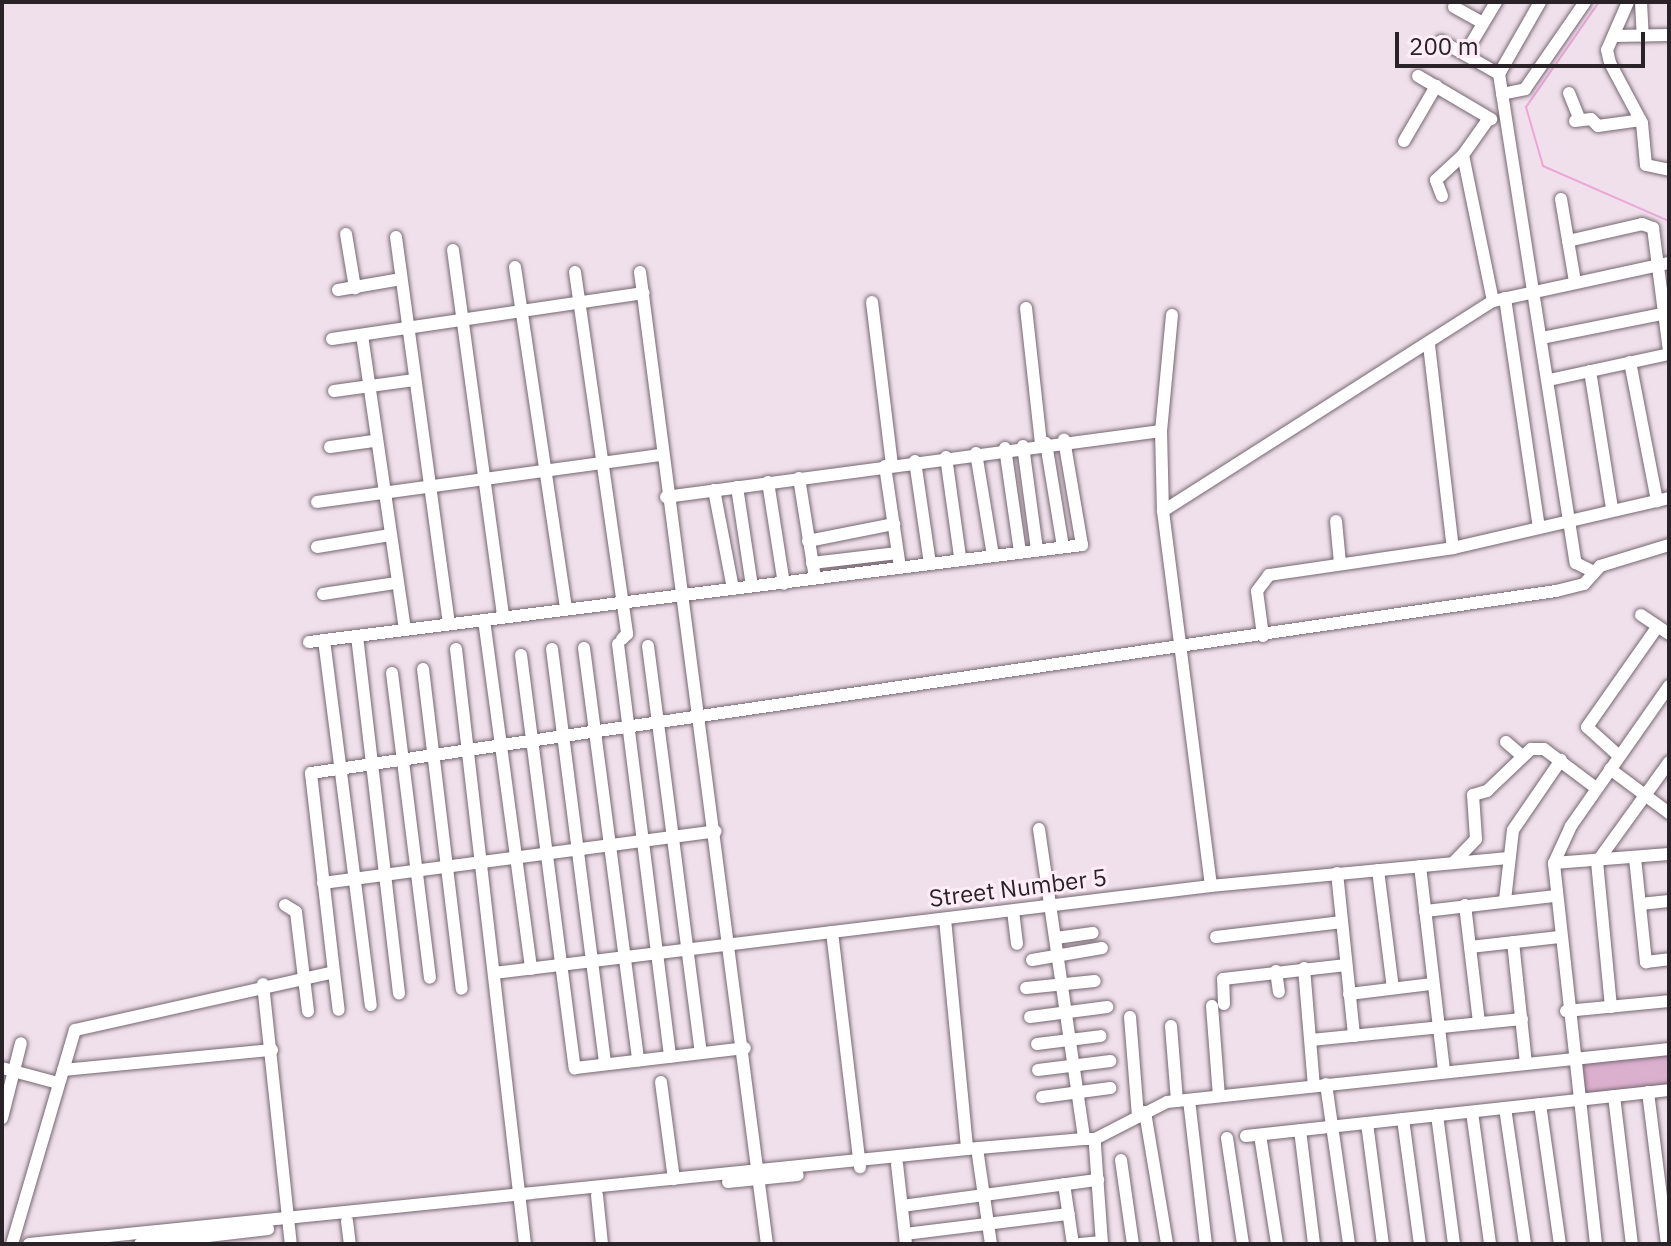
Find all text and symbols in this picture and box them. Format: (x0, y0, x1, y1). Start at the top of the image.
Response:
scale bar (1399, 16, 1649, 66)
text: 200 m (1409, 30, 1479, 62)
street label: Street Number 5 (927, 863, 1109, 913)

